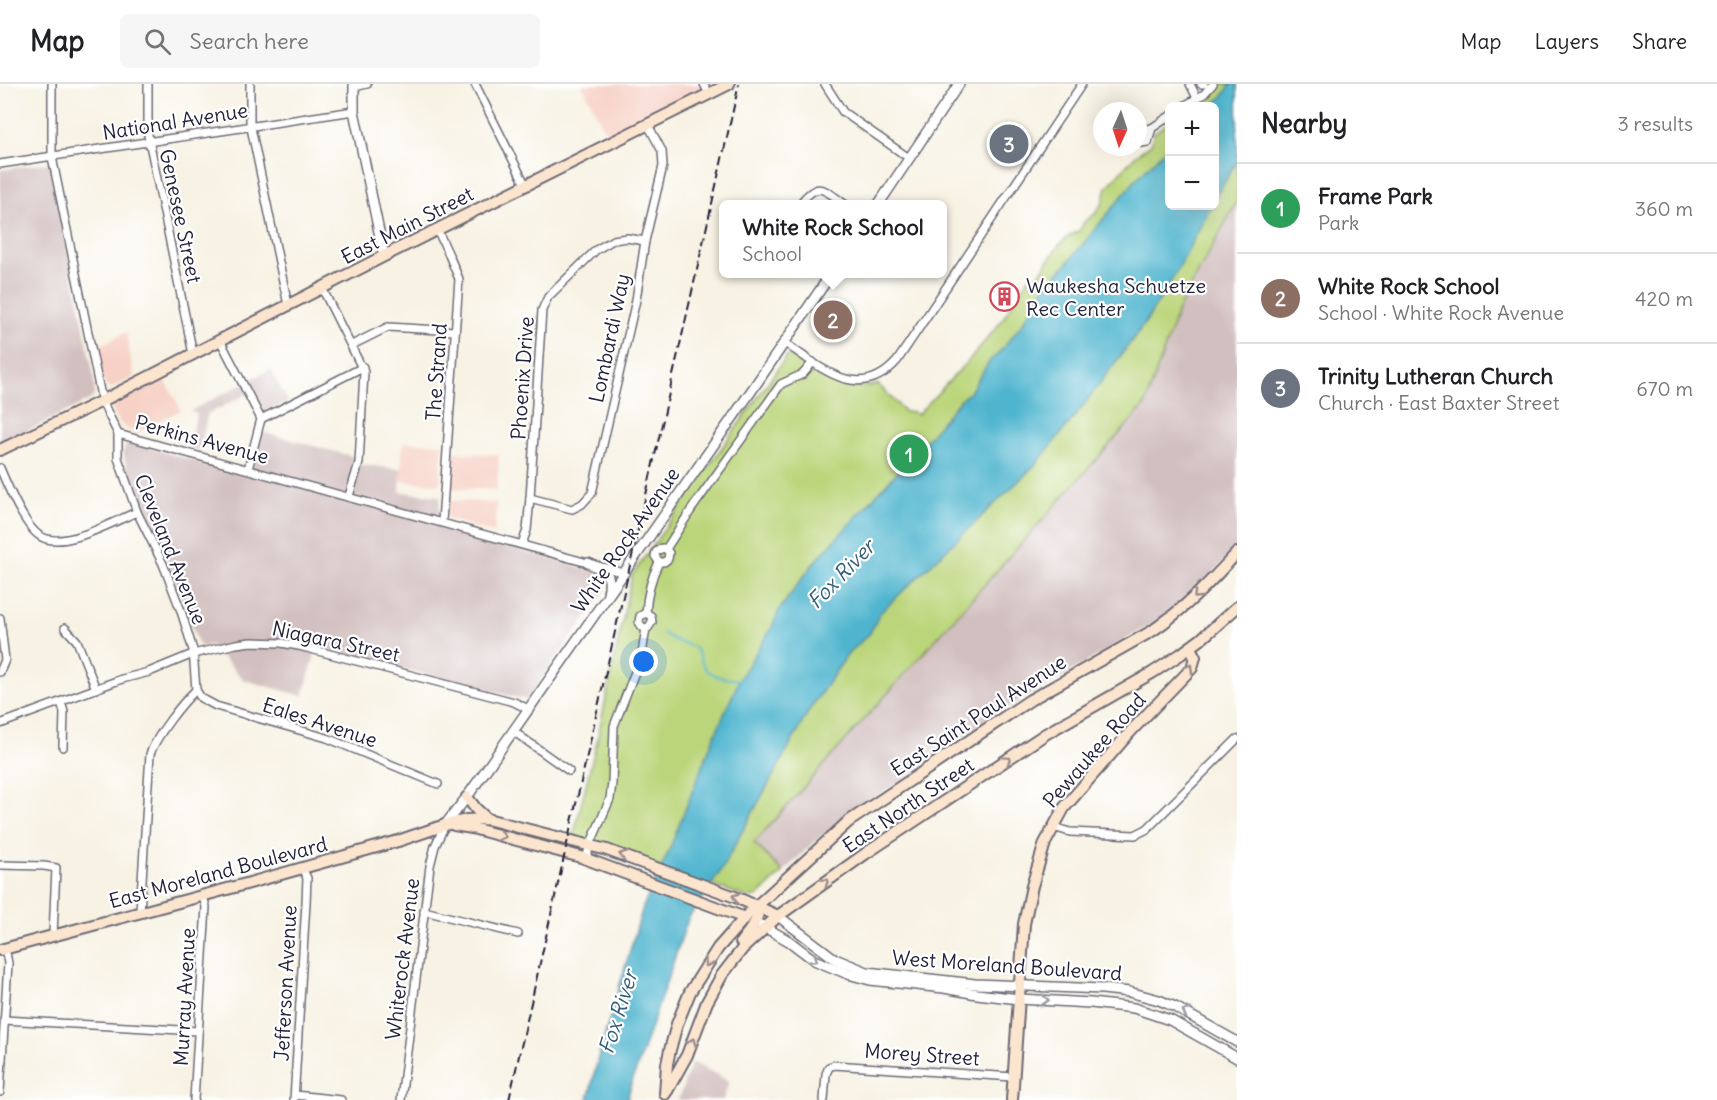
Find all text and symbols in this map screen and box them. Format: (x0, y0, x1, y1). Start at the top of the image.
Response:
search box (120, 14, 540, 68)
text: Map (30, 23, 84, 59)
icon: search (141, 25, 174, 58)
text: Search here (189, 27, 309, 55)
text: Map (1461, 28, 1501, 55)
text: Layers (1534, 28, 1599, 55)
text: Share (1632, 28, 1687, 55)
street label: National Avenue (101, 97, 249, 145)
north arrow (1093, 102, 1147, 156)
map controls (1165, 102, 1219, 210)
button: + (1165, 102, 1219, 156)
text: Nearby (1261, 107, 1347, 140)
text: 3 results (1617, 111, 1693, 136)
pin: 3 (990, 122, 1028, 166)
street label: Genesee Street (155, 147, 207, 286)
button: − (1165, 156, 1219, 210)
street label: East Main Street (337, 181, 478, 269)
text: Frame Park (1318, 182, 1433, 210)
text: 1 (1277, 196, 1284, 221)
text: 360 m (1635, 196, 1693, 221)
popup (719, 200, 947, 278)
text: Park (1318, 210, 1359, 235)
text: White Rock School (742, 213, 924, 241)
text: School (742, 241, 802, 266)
street label: Lombardi Way (583, 271, 635, 405)
text: White Rock School (1318, 272, 1500, 300)
place label: Waukesha Schuetze Rec Center (1026, 273, 1206, 321)
building icon: Waukesha Schuetze Rec Center (989, 280, 1021, 312)
text: 2 (1275, 286, 1286, 311)
text: 420 m (1635, 286, 1693, 311)
pin: 2 (814, 298, 852, 342)
text: School · White Rock Avenue (1318, 300, 1564, 325)
street label: Phoenix Drive (505, 316, 539, 440)
street label: The Strand (420, 322, 452, 422)
text: Trinity Lutheran Church (1318, 362, 1553, 390)
text: 3 (1275, 376, 1286, 401)
text: 670 m (1636, 376, 1693, 401)
text: Church · East Baxter Street (1318, 390, 1559, 415)
street label: Perkins Avenue (132, 409, 272, 469)
pin: 1 (890, 432, 928, 476)
street label: White Rock Avenue (565, 462, 685, 618)
street label: Cleveland Avenue (129, 470, 213, 628)
water label: Fox River (801, 532, 882, 614)
one-way arrow (1193, 589, 1204, 599)
street label: Niagara Street (270, 615, 402, 667)
your location (629, 647, 658, 676)
street label: East Saint Paul Avenue (886, 649, 1070, 781)
one-way arrow (1182, 664, 1193, 674)
street label: Pewaukee Road (1037, 687, 1151, 813)
street label: Eales Avenue (260, 692, 380, 752)
street label: East North Street (838, 752, 979, 858)
one-way arrow (1000, 756, 1011, 767)
one-way arrow (497, 828, 507, 841)
street label: East Moreland Boulevard (106, 831, 330, 913)
one-way arrow (618, 850, 629, 863)
street label: Whiterock Avenue (380, 877, 424, 1041)
one-way arrow (819, 878, 830, 889)
one-way arrow (731, 892, 742, 905)
street label: Jefferson Avenue (268, 904, 302, 1062)
street label: Murray Avenue (168, 927, 200, 1067)
street label: West Moreland Boulevard (891, 944, 1123, 986)
one-way arrow (808, 951, 818, 963)
one-way arrow (704, 956, 715, 967)
water label: Fox River (593, 965, 644, 1057)
one-way arrow (1041, 993, 1050, 1006)
one-way arrow (1182, 1008, 1193, 1020)
one-way arrow (684, 1038, 697, 1048)
street label: Morey Street (864, 1038, 981, 1071)

